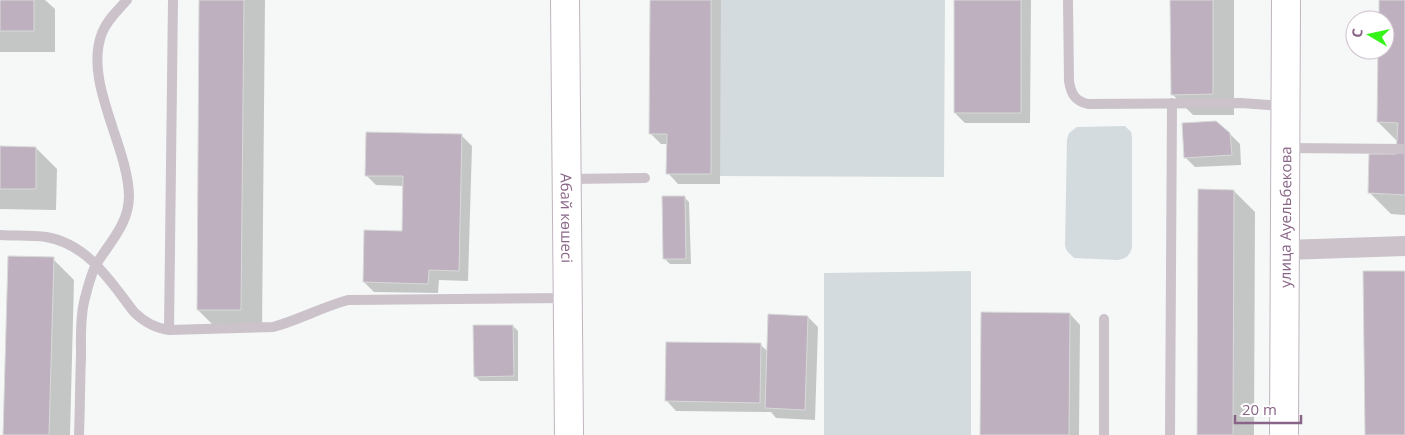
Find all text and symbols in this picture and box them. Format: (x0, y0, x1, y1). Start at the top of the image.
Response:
north arrow (1345, 10, 1395, 60)
text: С (1347, 27, 1367, 39)
street label: улица Ауельбекова (1275, 146, 1295, 288)
street label: Абай көшесі (557, 173, 577, 263)
scale bar (1235, 392, 1301, 424)
text: 20 m (1242, 399, 1277, 419)

